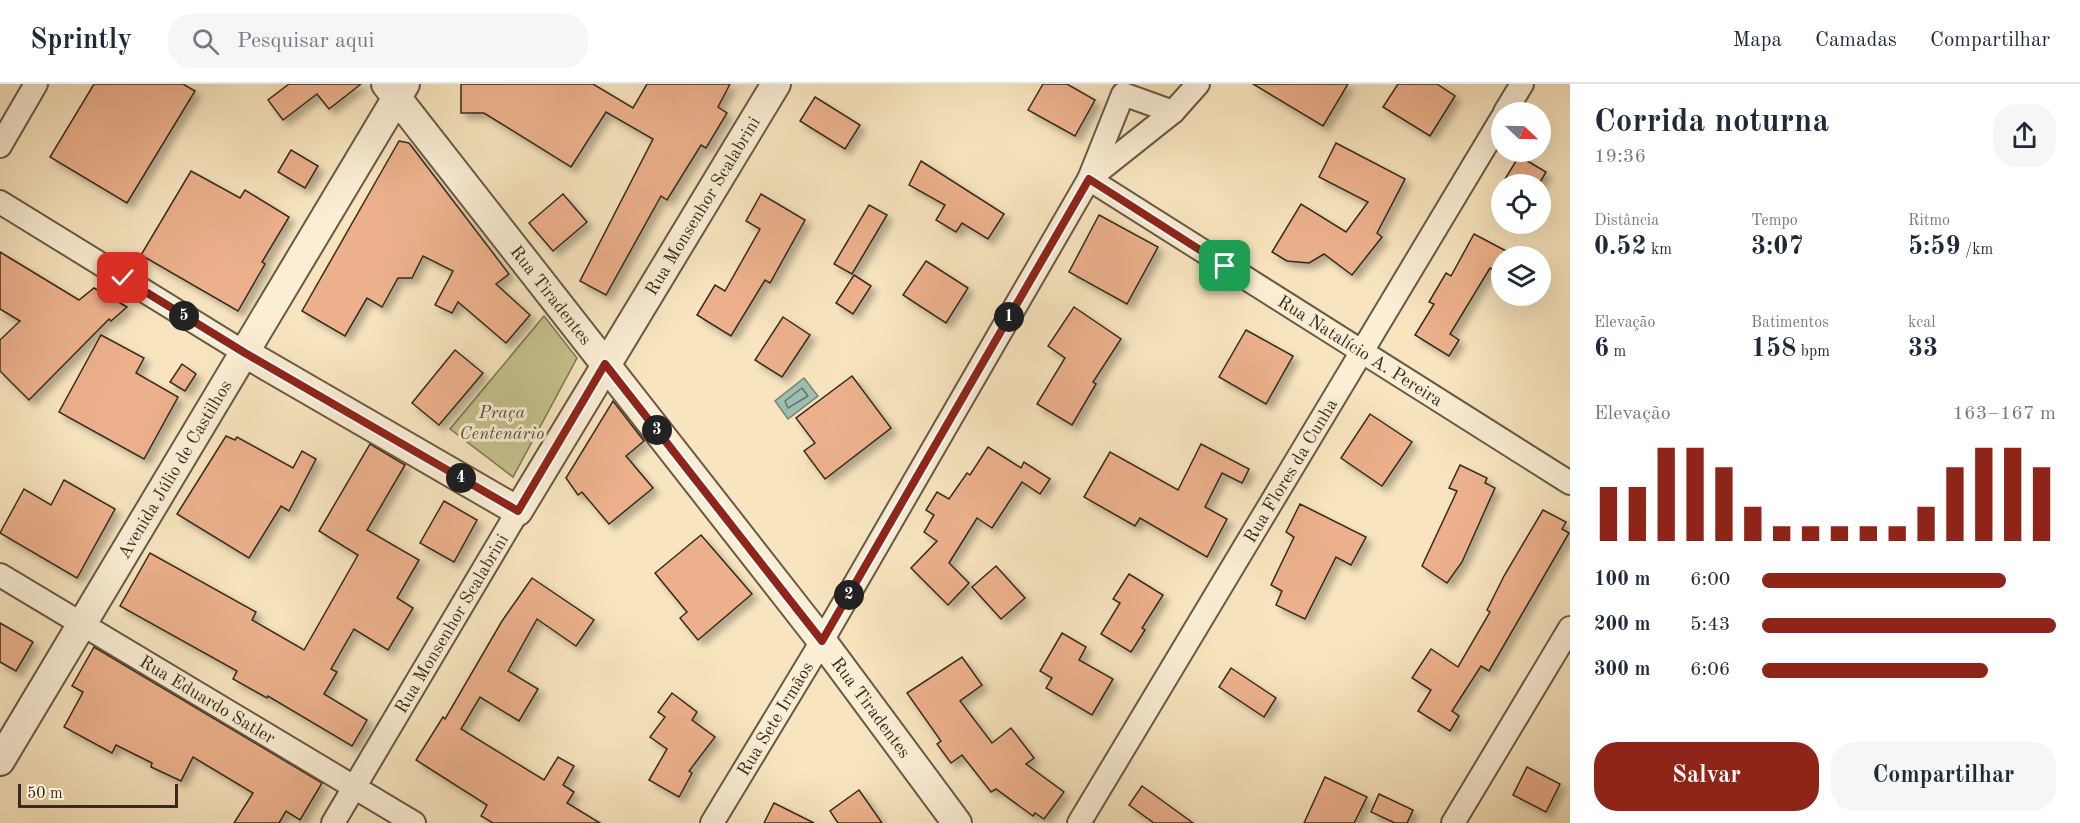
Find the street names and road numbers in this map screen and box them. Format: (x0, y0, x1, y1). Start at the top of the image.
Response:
street label: Rua Monsenhor Scalabrini (643, 114, 764, 299)
street label: Rua Tiradentes (506, 243, 595, 349)
street label: Rua Natalício A. Pereira (1274, 293, 1446, 410)
street label: Avenida Júlio de Castilhos (115, 377, 236, 562)
street label: Rua Flores da Cunha (1241, 396, 1341, 546)
street label: Rua Monsenhor Scalabrini (392, 531, 512, 717)
street label: Rua Eduardo Satler (136, 653, 279, 748)
street label: Rua Tiradentes (827, 654, 914, 762)
street label: Rua Sete Irmãos (735, 659, 817, 779)

